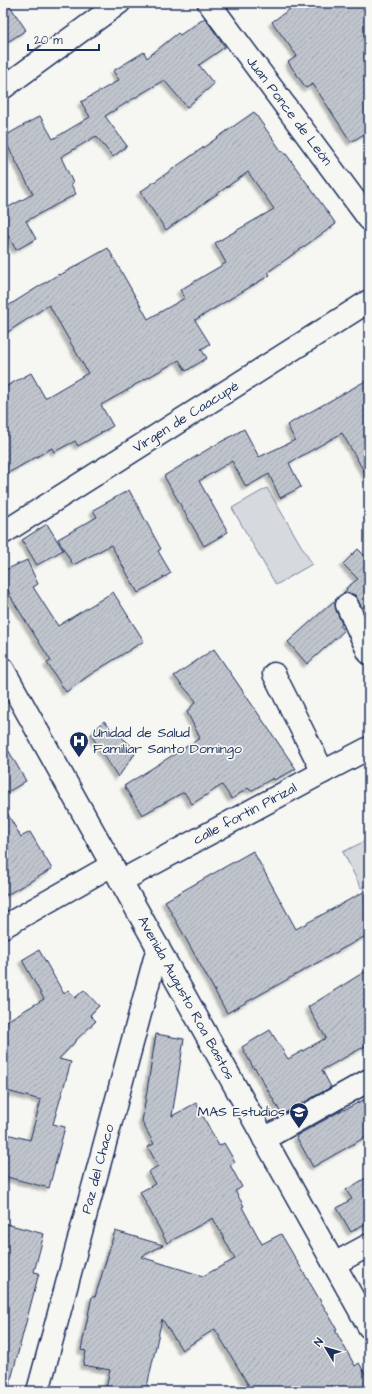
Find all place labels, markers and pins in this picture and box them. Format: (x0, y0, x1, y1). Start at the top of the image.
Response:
place label: Unidad de Salud Familiar Santo Domingo (93, 723, 242, 759)
hospital icon: Unidad de Salud Familiar Santo Domingo (68, 730, 90, 758)
school or university icon: MAS Estudios (288, 1101, 310, 1129)
place label: MAS Estudios (198, 1102, 285, 1122)

